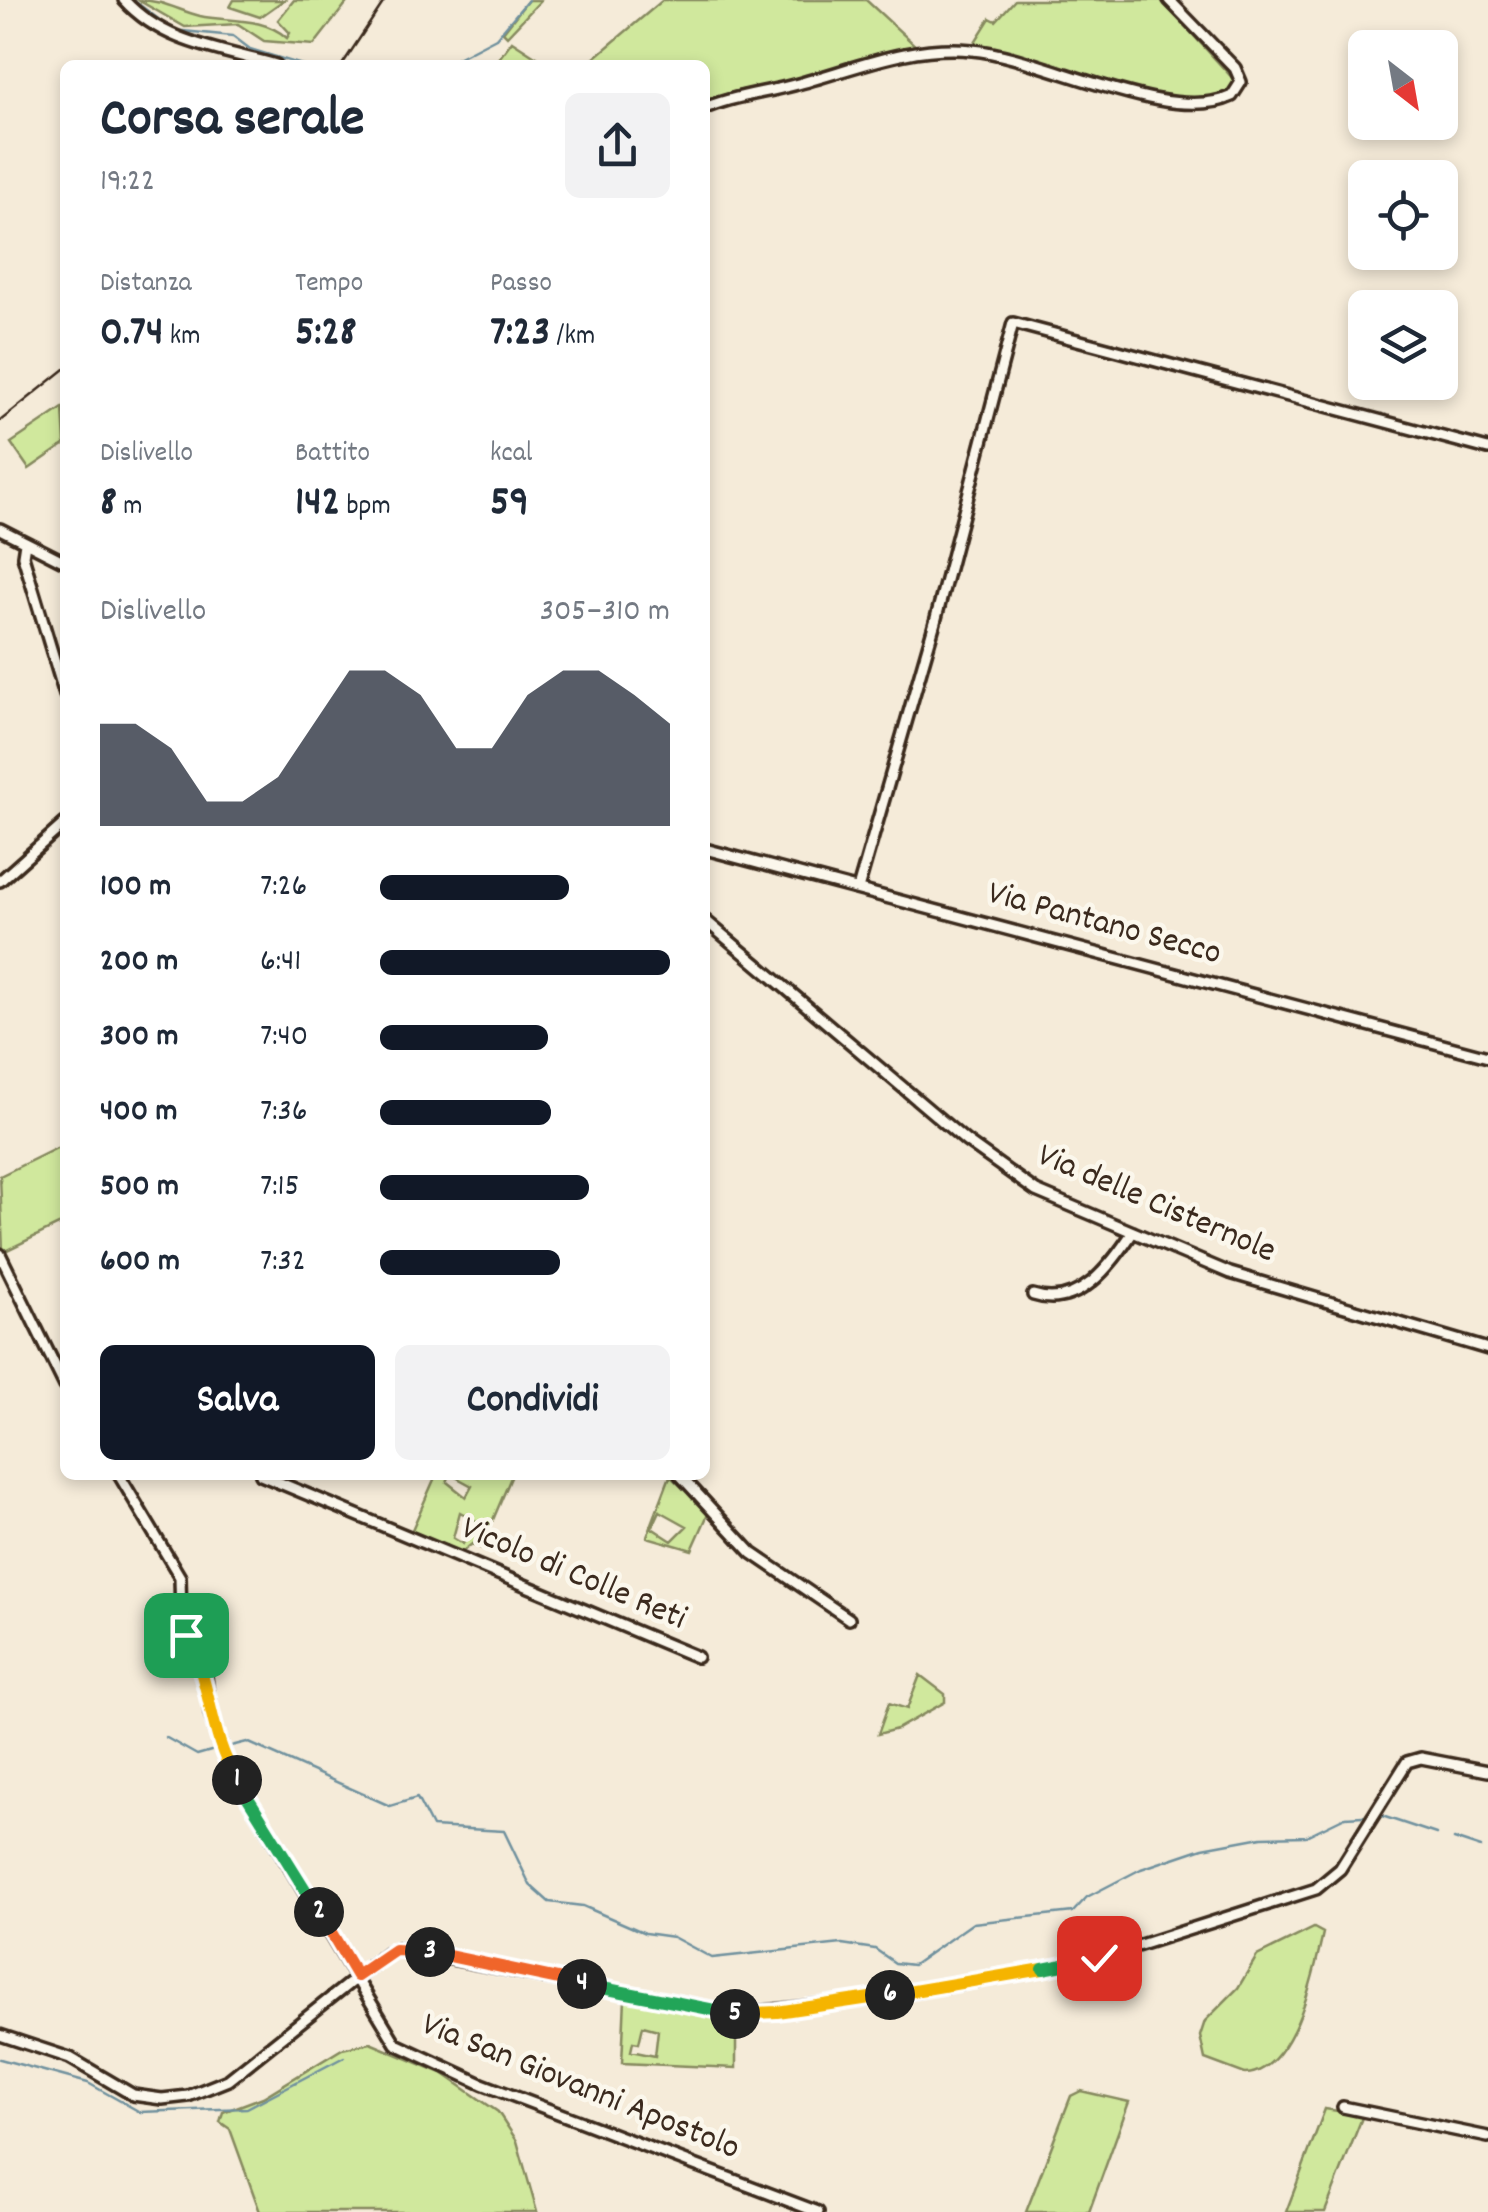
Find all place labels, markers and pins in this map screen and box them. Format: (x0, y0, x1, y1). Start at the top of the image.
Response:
pin (144, 1593, 229, 1678)
pin: 1 (212, 1755, 262, 1805)
pin: 2 (294, 1887, 344, 1937)
pin (1057, 1916, 1142, 2001)
pin: 3 (405, 1927, 455, 1977)
pin: 4 (557, 1959, 607, 2009)
pin: 6 (865, 1970, 915, 2020)
pin: 5 (710, 1989, 760, 2039)

